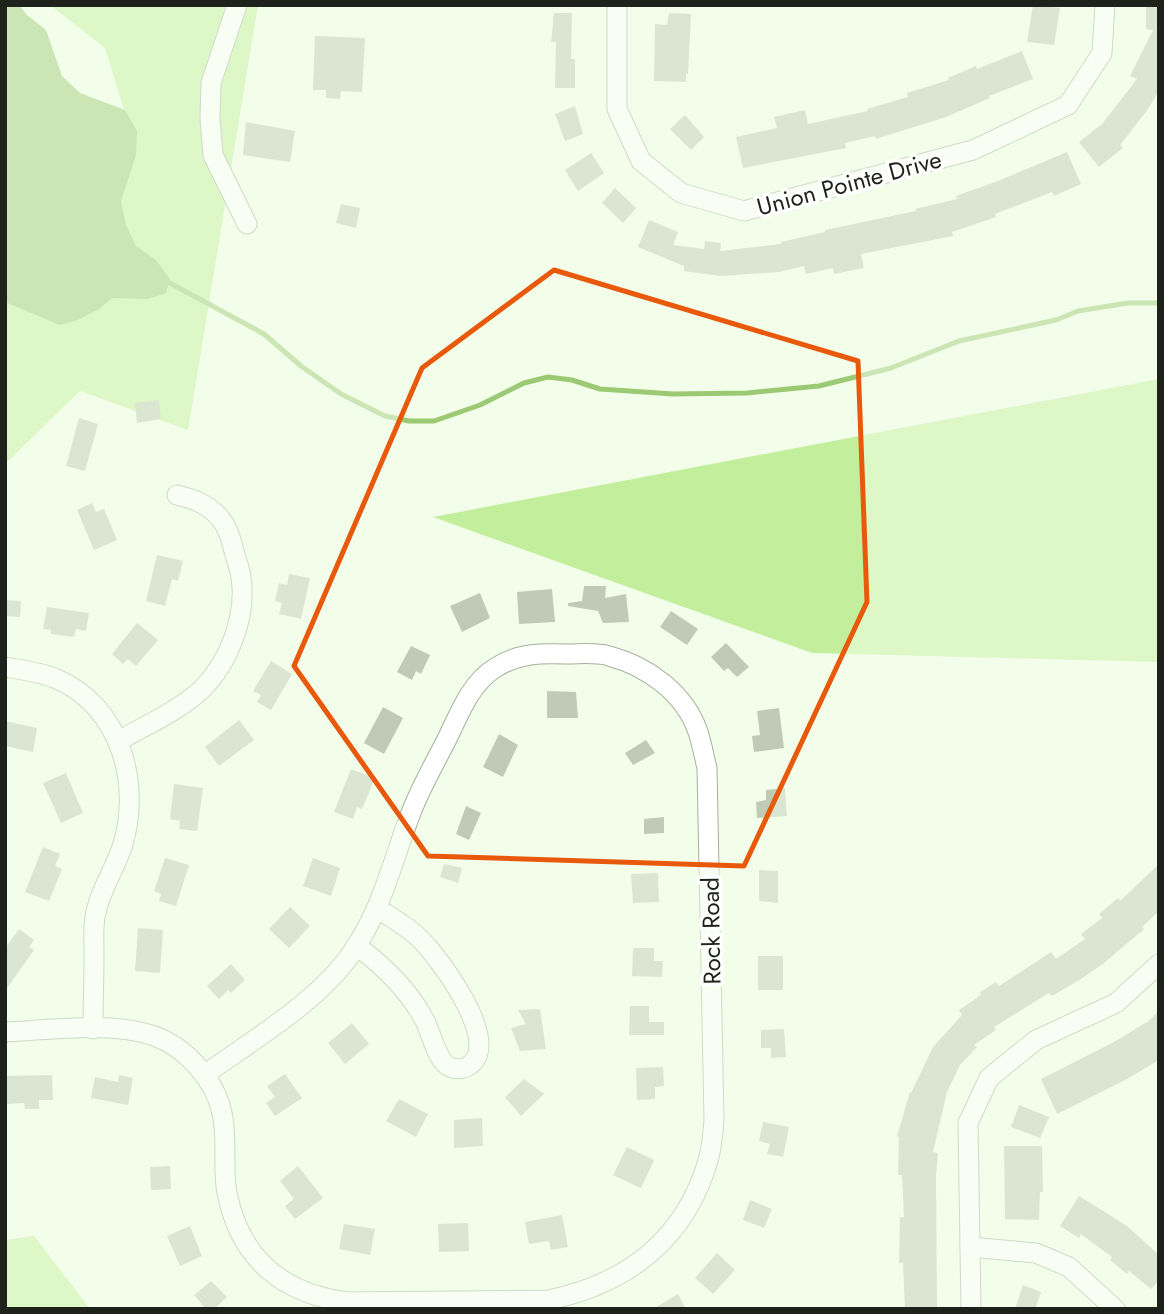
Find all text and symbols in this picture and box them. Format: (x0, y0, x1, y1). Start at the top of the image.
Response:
street label: Union Pointe Drive (753, 142, 945, 224)
street label: Rock Road (693, 877, 729, 985)

